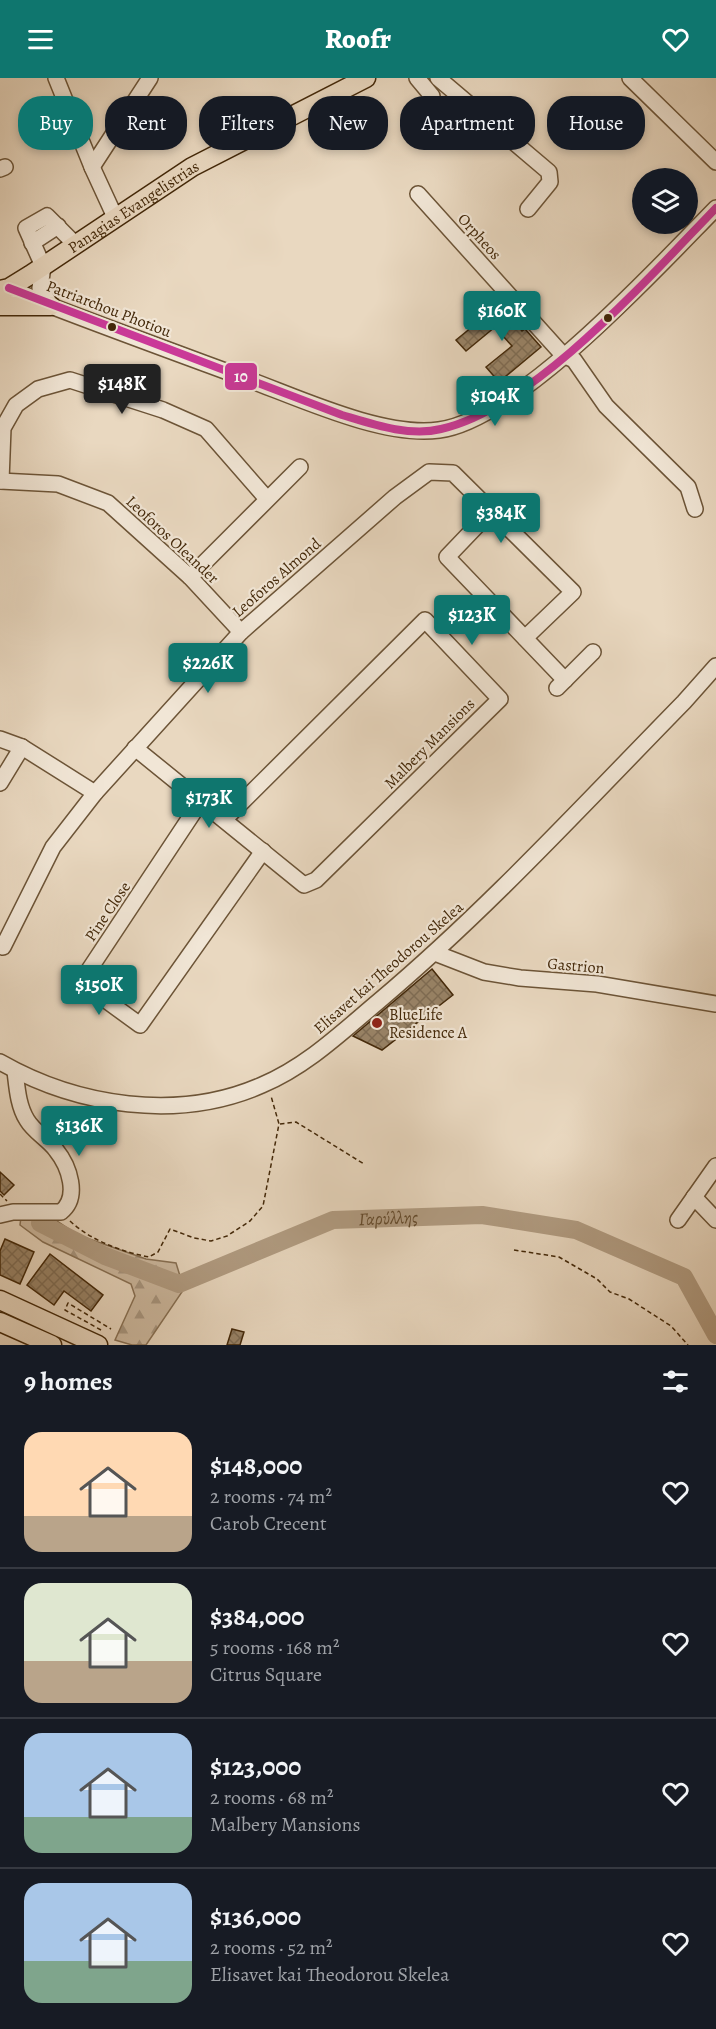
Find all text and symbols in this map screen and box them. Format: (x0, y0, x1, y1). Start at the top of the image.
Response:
text: Roofr (325, 21, 391, 57)
icon: menu (24, 23, 57, 56)
icon: heart (659, 23, 692, 56)
chip: Buy (18, 96, 93, 150)
chip: Rent (105, 96, 187, 150)
chip: Filters (199, 96, 296, 150)
chip: New (308, 96, 388, 150)
chip: Apartment (400, 96, 535, 150)
chip: House (547, 96, 645, 150)
street label: Panagias Evangelistrias (64, 155, 203, 259)
map controls (632, 168, 698, 234)
button: layers (632, 168, 698, 234)
street label: Orpheos (452, 209, 506, 265)
street label: Patriarchou Photiou (43, 275, 175, 343)
pin: $160K (460, 291, 544, 342)
text: $160K (477, 297, 527, 324)
unlabelled marker (602, 312, 614, 324)
unlabelled marker (106, 321, 118, 333)
line badge: 10 (224, 362, 258, 391)
pin: $148K (80, 364, 164, 415)
text: 10 (234, 366, 248, 388)
text: $148K (98, 370, 146, 397)
pin: $104K (453, 376, 537, 427)
text: $104K (470, 382, 520, 409)
street label: Leoforos Oleander (121, 491, 224, 589)
pin: $384K (459, 493, 543, 544)
text: $384K (476, 499, 526, 526)
street label: Leoforos Almond (227, 533, 326, 623)
pin: $123K (430, 595, 514, 646)
text: $123K (448, 601, 496, 628)
pin: $226K (166, 643, 250, 694)
text: $226K (182, 649, 234, 676)
street label: Malbery Mansions (379, 693, 480, 794)
pin: $173K (167, 778, 251, 829)
text: $173K (186, 784, 232, 811)
street label: Pine Close (80, 877, 136, 946)
street label: Elisavet kai Theodorou Skelea (309, 896, 469, 1039)
street label: Gastrion (547, 953, 606, 979)
pin: $150K (57, 965, 141, 1016)
text: $150K (75, 971, 123, 998)
place label: BlueLife Residence A (389, 1004, 468, 1044)
marker: BlueLife Residence A (370, 1016, 384, 1030)
pin: $136K (37, 1106, 121, 1157)
text: $136K (55, 1112, 103, 1139)
water label: Γαρύλλης (358, 1205, 418, 1231)
text: 9 homes (24, 1364, 113, 1399)
icon: filters (659, 1365, 692, 1398)
text: $148,000 (210, 1448, 302, 1483)
icon: home (72, 1456, 144, 1528)
icon: heart (659, 1476, 692, 1509)
text: 2 rooms · 74 m² (210, 1483, 332, 1510)
text: Carob Crecent (210, 1510, 327, 1537)
text: $384,000 (210, 1599, 304, 1634)
icon: home (72, 1607, 144, 1679)
icon: heart (659, 1627, 692, 1660)
text: 5 rooms · 168 m² (210, 1634, 339, 1661)
text: Citrus Square (210, 1661, 322, 1688)
text: $123,000 (210, 1749, 301, 1784)
icon: home (72, 1757, 144, 1829)
icon: heart (659, 1777, 692, 1810)
text: 2 rooms · 68 m² (210, 1784, 334, 1811)
text: Malbery Mansions (210, 1811, 361, 1838)
text: $136,000 (210, 1899, 301, 1934)
icon: home (72, 1907, 144, 1979)
icon: heart (659, 1927, 692, 1960)
text: 2 rooms · 52 m² (210, 1934, 333, 1961)
text: Elisavet kai Theodorou Skelea (210, 1961, 450, 1988)

